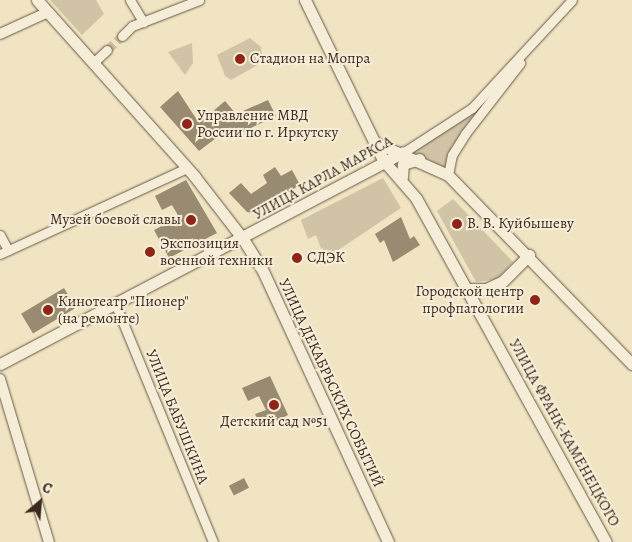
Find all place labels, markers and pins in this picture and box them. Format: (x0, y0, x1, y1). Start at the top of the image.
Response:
place label: Стадион на Мопра (250, 50, 370, 68)
marker: Стадион на Мопра (234, 53, 246, 65)
place label: Управление МВД России по г. Иркутску (197, 106, 339, 141)
marker: Управление МВД России по г. Иркутску (181, 118, 193, 130)
place label: Музей боевой славы (50, 211, 181, 229)
marker: Музей боевой славы (185, 214, 197, 226)
place label: В. В. Куйбышеву (467, 215, 574, 233)
marker: В. В. Куйбышеву (451, 218, 463, 230)
place label: Экспозиция военной техники (160, 234, 273, 269)
marker: Экспозиция военной техники (144, 246, 156, 258)
place label: СДЭК (307, 249, 345, 267)
marker: СДЭК (291, 252, 303, 264)
place label: Городской центр профпатологии (415, 282, 524, 317)
place label: Кинотеатр "Пионер" (на ремонте) (58, 292, 189, 327)
marker: Городской центр профпатологии (528, 293, 542, 307)
marker: Кинотеатр "Пионер" (на ремонте) (42, 304, 54, 316)
marker: Детский сад №51 (268, 399, 280, 411)
place label: Детский сад №51 (220, 413, 328, 431)

